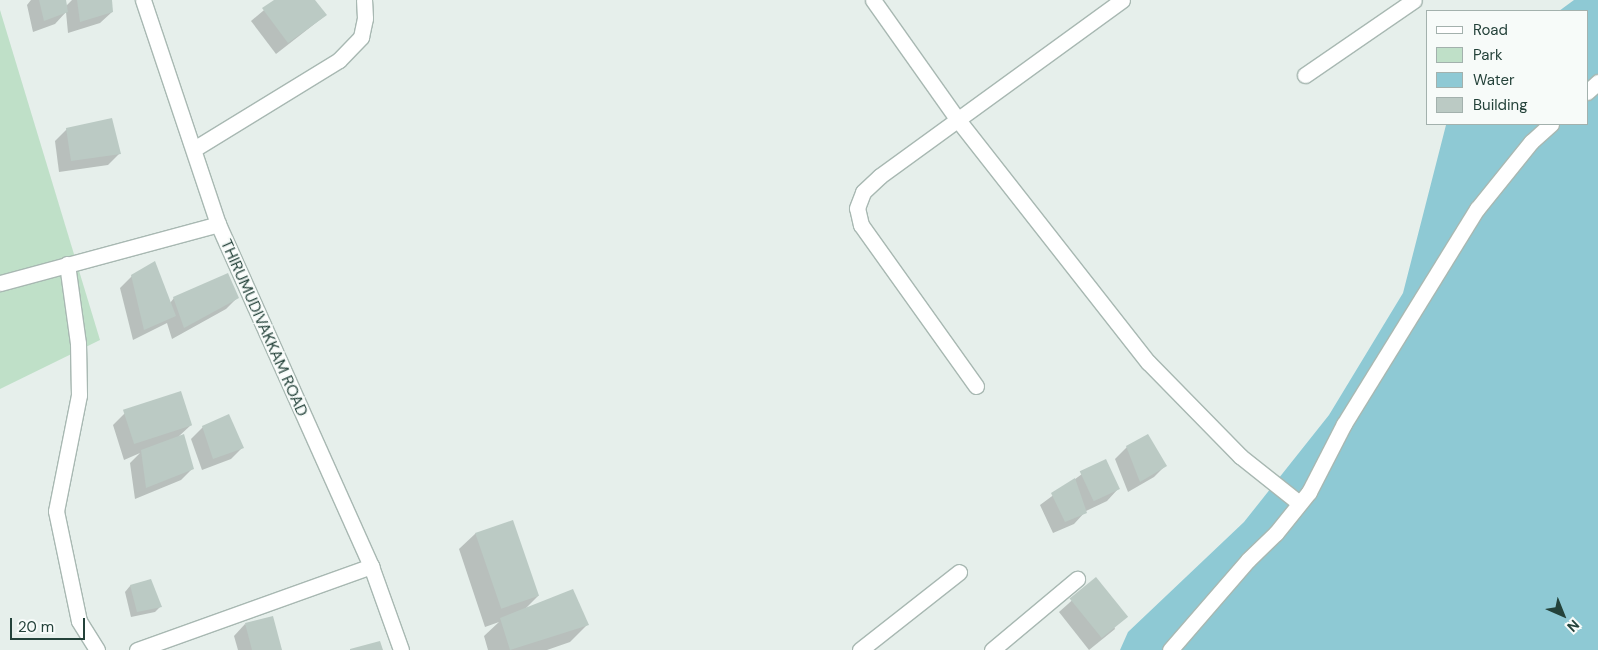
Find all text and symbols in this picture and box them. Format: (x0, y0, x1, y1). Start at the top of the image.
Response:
legend (1426, 10, 1588, 125)
text: Road (1473, 20, 1508, 40)
text: Park (1473, 45, 1503, 65)
text: Water (1473, 70, 1514, 90)
text: Building (1473, 95, 1528, 115)
street label: THIRUMUDIVAKKAM ROAD (216, 236, 312, 420)
north arrow (1538, 590, 1588, 640)
scale bar (12, 608, 88, 640)
text: N (1563, 616, 1583, 636)
text: 20 m (18, 617, 54, 637)

